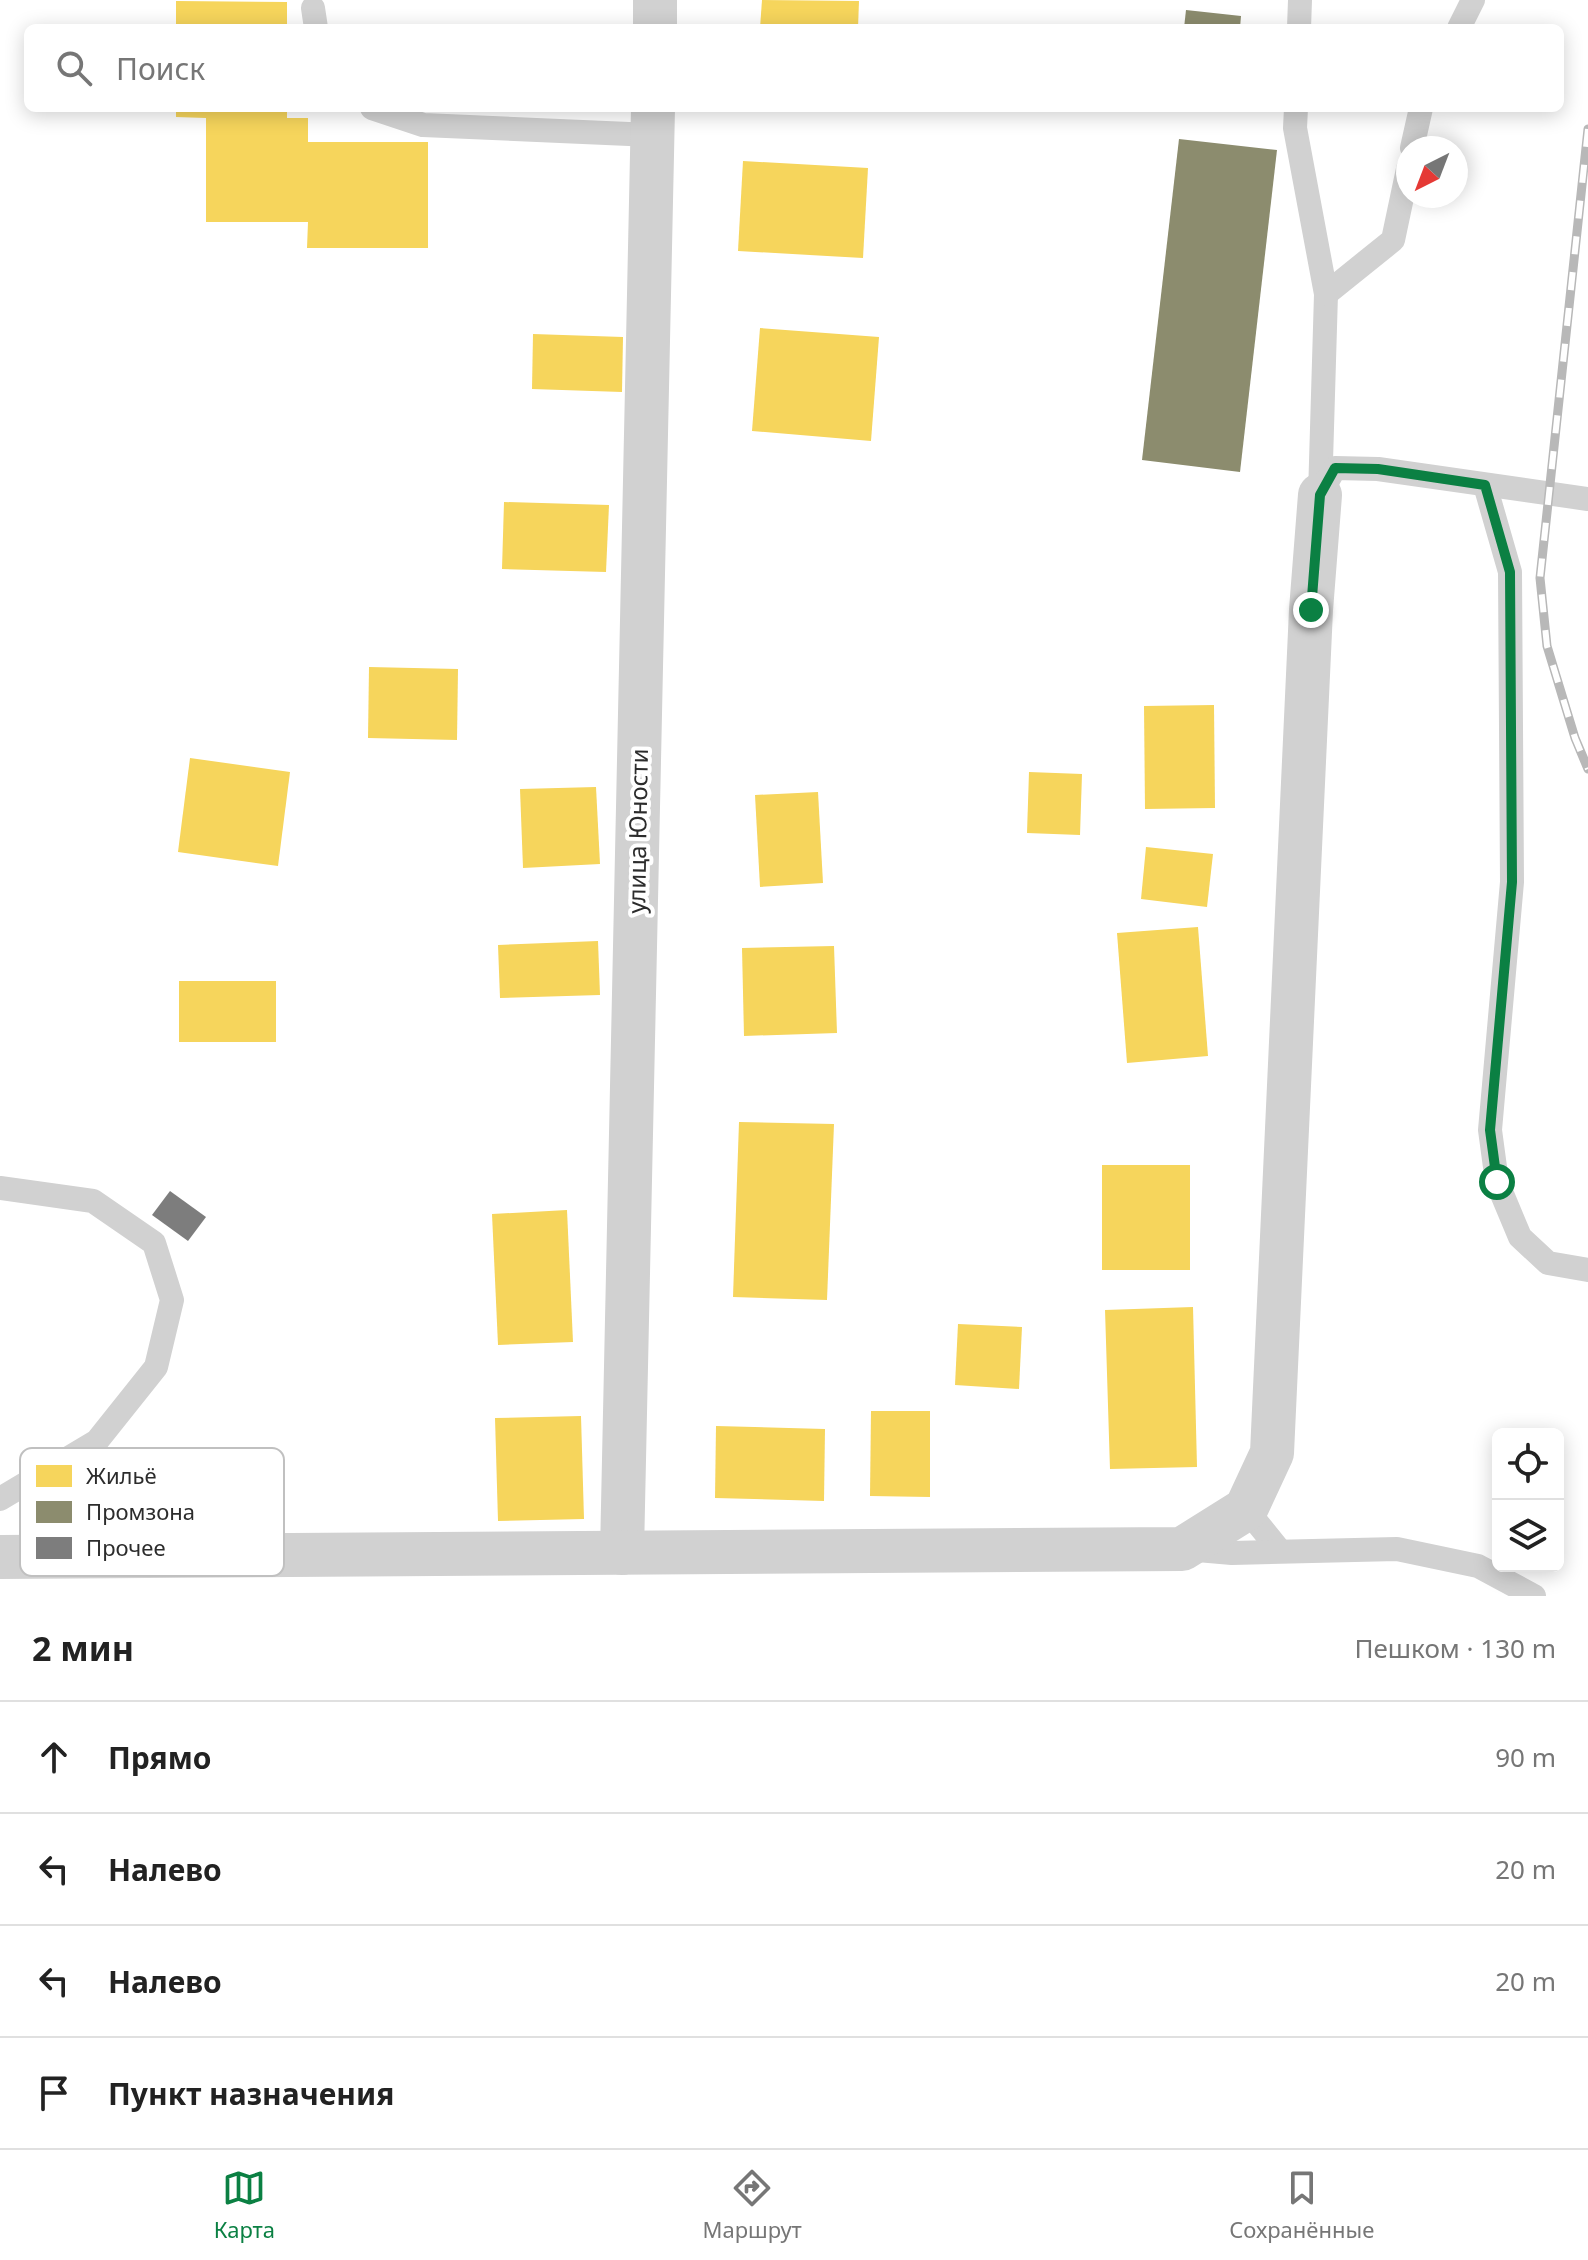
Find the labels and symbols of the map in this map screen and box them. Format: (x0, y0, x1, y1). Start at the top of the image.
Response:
north arrow (1396, 136, 1468, 208)
route end (1293, 592, 1329, 628)
street label: улица Юности (619, 748, 655, 914)
route start (1479, 1164, 1515, 1200)
legend (20, 1448, 284, 1576)
text: Жильё (86, 1460, 157, 1490)
text: Промзона (86, 1496, 195, 1526)
text: Прочее (86, 1532, 166, 1562)

